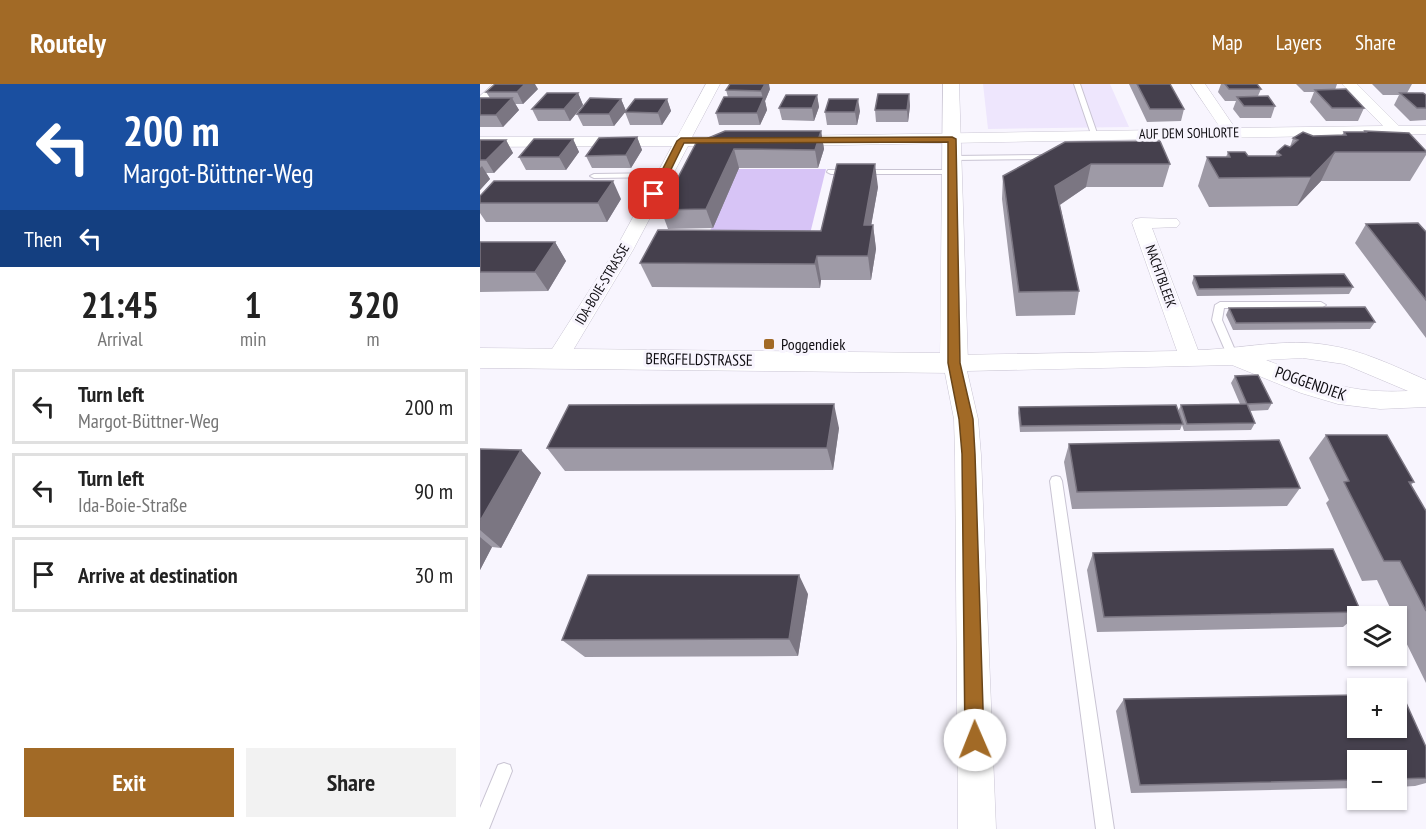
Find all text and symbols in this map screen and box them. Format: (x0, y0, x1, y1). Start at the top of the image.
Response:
text: Routely (30, 24, 106, 61)
text: Map (1212, 29, 1243, 56)
text: Layers (1276, 29, 1322, 56)
text: Share (1355, 29, 1396, 56)
text: 200 m (123, 103, 220, 158)
icon: left (24, 108, 102, 186)
street label: AUF DEM SOHLORTE (1139, 123, 1239, 143)
text: Margot-Büttner-Weg (123, 156, 314, 190)
pin (628, 168, 679, 219)
icon: arrive (637, 177, 670, 210)
icon: left (74, 222, 107, 255)
text: Then (24, 225, 62, 253)
street label: IDA-BOIE-STRASSE (571, 240, 633, 328)
street label: NACHTBLEEK (1141, 242, 1181, 310)
text: 21:45 (81, 281, 159, 328)
text: 1 (244, 281, 262, 328)
text: 320 (347, 281, 399, 328)
text: Arrival (97, 326, 143, 352)
text: min (240, 326, 266, 352)
text: m (367, 326, 380, 352)
place label: Poggendiek (781, 334, 846, 354)
marker: Poggendiek (762, 337, 776, 351)
street label: BERGFELDSTRASSE (645, 348, 753, 370)
street label: POGGENDIEK (1273, 362, 1349, 405)
text: Turn left (78, 380, 144, 408)
icon: left (27, 390, 60, 423)
text: 200 m (404, 393, 453, 421)
text: Margot-Büttner-Weg (78, 408, 219, 434)
text: Turn left (78, 464, 144, 492)
icon: left (27, 474, 60, 507)
text: 90 m (414, 477, 453, 505)
text: Ida-Boie-Straße (78, 492, 187, 518)
icon: arrive (27, 558, 60, 591)
text: Arrive at destination (78, 561, 238, 589)
text: 30 m (414, 561, 453, 589)
map controls (1347, 606, 1407, 810)
button: layers (1347, 606, 1407, 666)
button: + (1347, 678, 1407, 738)
position arrow (943, 708, 1007, 772)
button: Exit (24, 748, 234, 817)
button: Share (246, 748, 456, 817)
button: − (1347, 750, 1407, 810)

